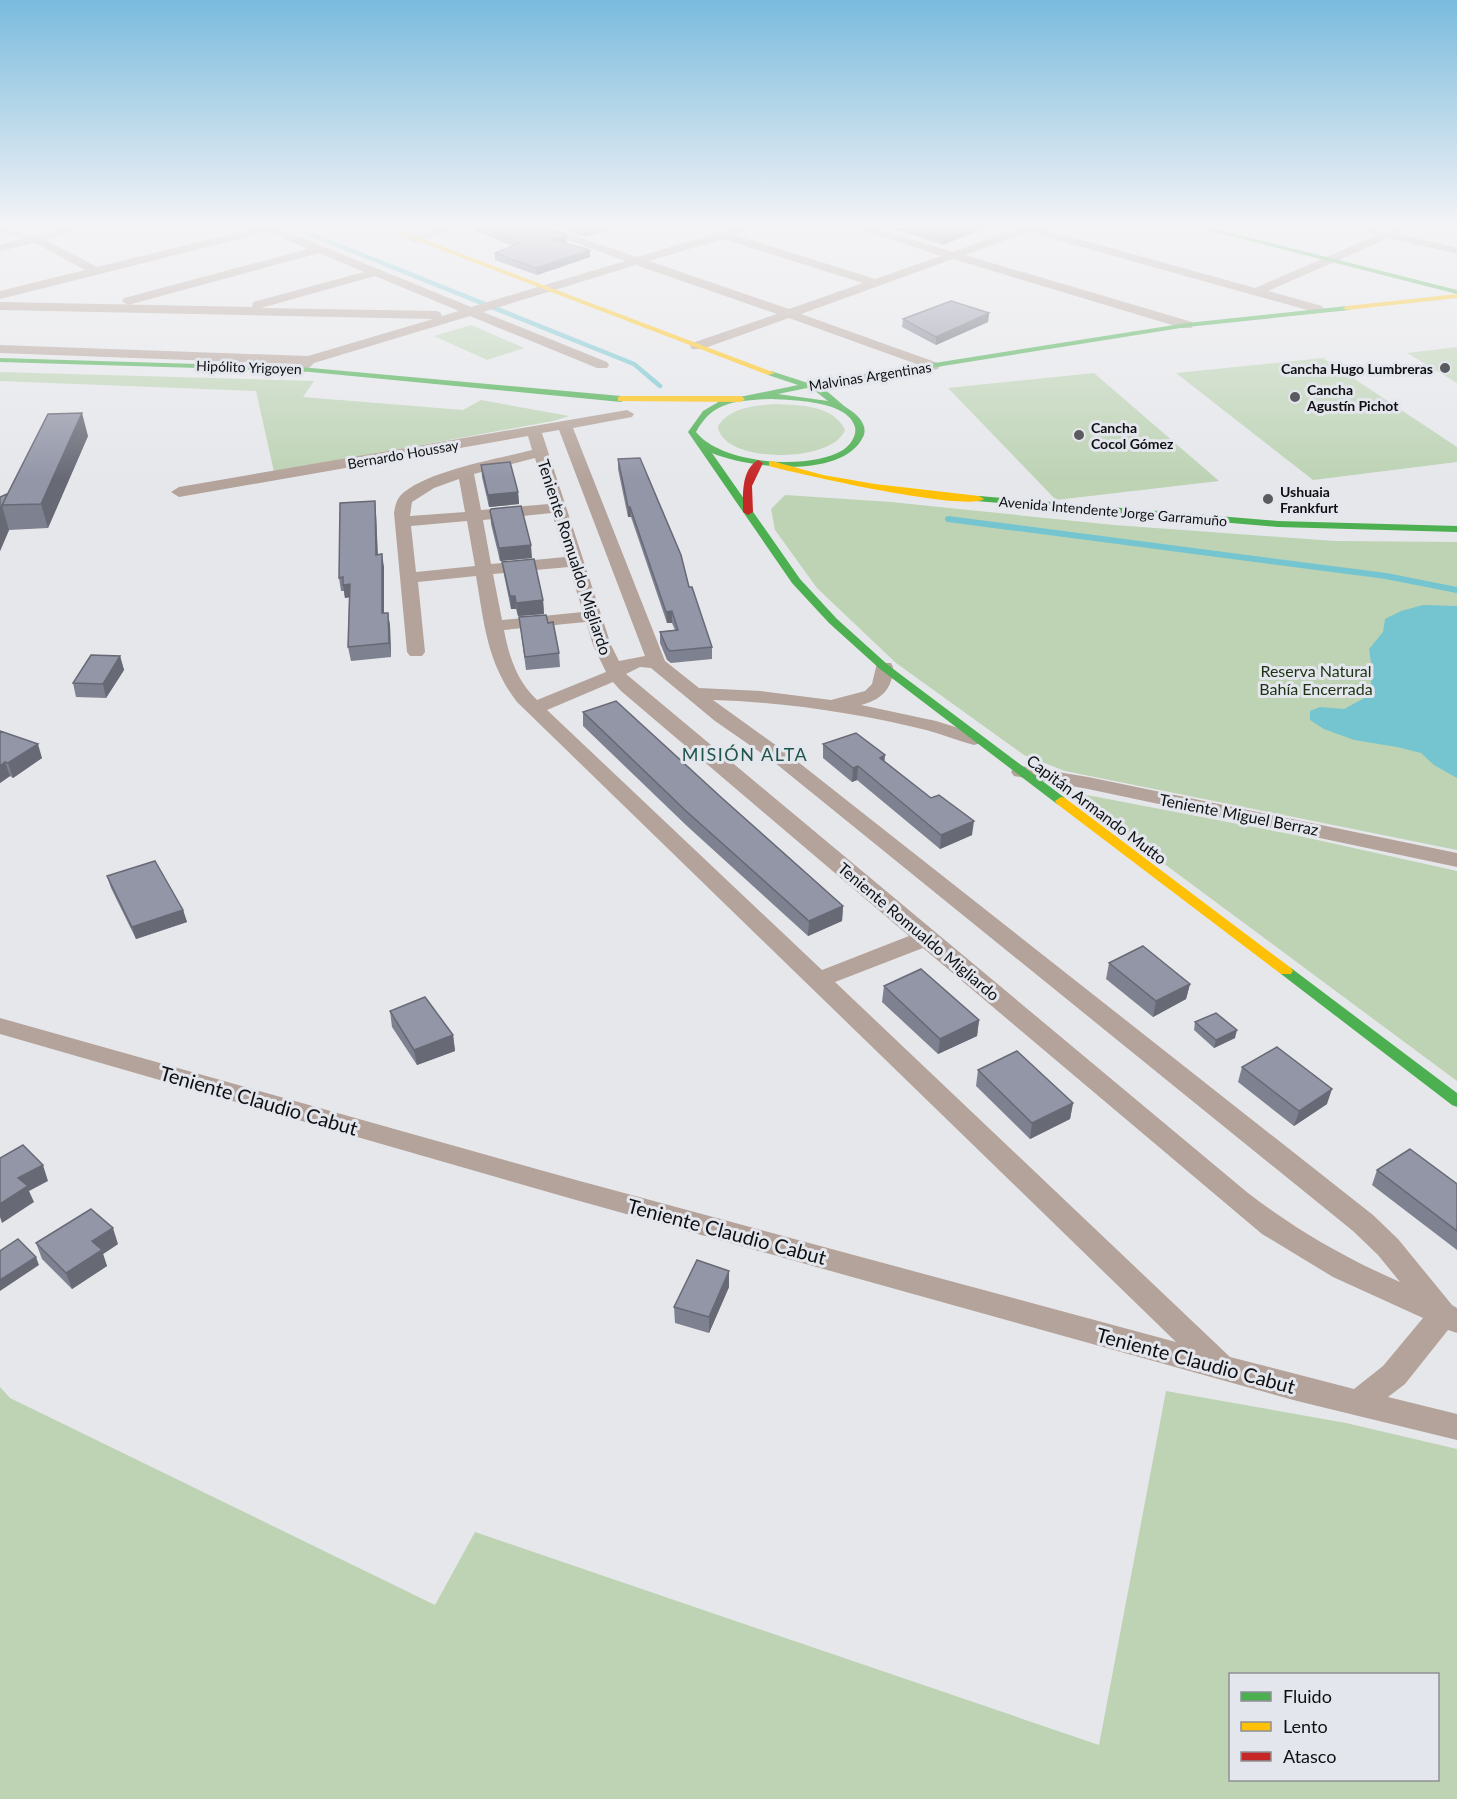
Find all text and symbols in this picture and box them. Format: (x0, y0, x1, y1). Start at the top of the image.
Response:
street label: Hipólito Yrigoyen (196, 357, 302, 377)
street label: Malvinas Argentinas (808, 358, 932, 394)
place label: Cancha Hugo Lumbreras (1281, 360, 1433, 377)
marker: Cancha Hugo Lumbreras (1438, 361, 1452, 375)
place label: Cancha Agustín Pichot (1306, 381, 1399, 414)
marker: Cancha Agustín Pichot (1288, 390, 1302, 404)
place label: Cancha Cocol Gómez (1091, 419, 1174, 452)
marker: Cancha Cocol Gómez (1072, 428, 1086, 442)
street label: Bernardo Houssay (346, 436, 461, 472)
street label: Teniente Romualdo Migliardo (534, 457, 616, 657)
place label: Ushuaia Frankfurt (1280, 483, 1339, 516)
marker: Ushuaia Frankfurt (1261, 492, 1275, 506)
street label: Avenida Intendente Jorge Garramuño (998, 493, 1228, 529)
park label: Reserva Natural Bahía Encerrada (1259, 661, 1373, 698)
district label: MISIÓN ALTA (682, 743, 808, 765)
street label: Capitán Armando Mutto (1023, 750, 1171, 868)
street label: Teniente Miguel Berraz (1158, 789, 1320, 839)
street label: Teniente Romualdo Migliardo (834, 858, 1004, 1004)
street label: Teniente Claudio Cabut (157, 1060, 361, 1140)
street label: Teniente Claudio Cabut (625, 1193, 829, 1269)
street label: Teniente Claudio Cabut (1094, 1322, 1298, 1398)
legend (1229, 1673, 1439, 1781)
text: Fluido (1283, 1685, 1332, 1707)
text: Lento (1283, 1715, 1328, 1737)
text: Atasco (1283, 1745, 1336, 1767)

